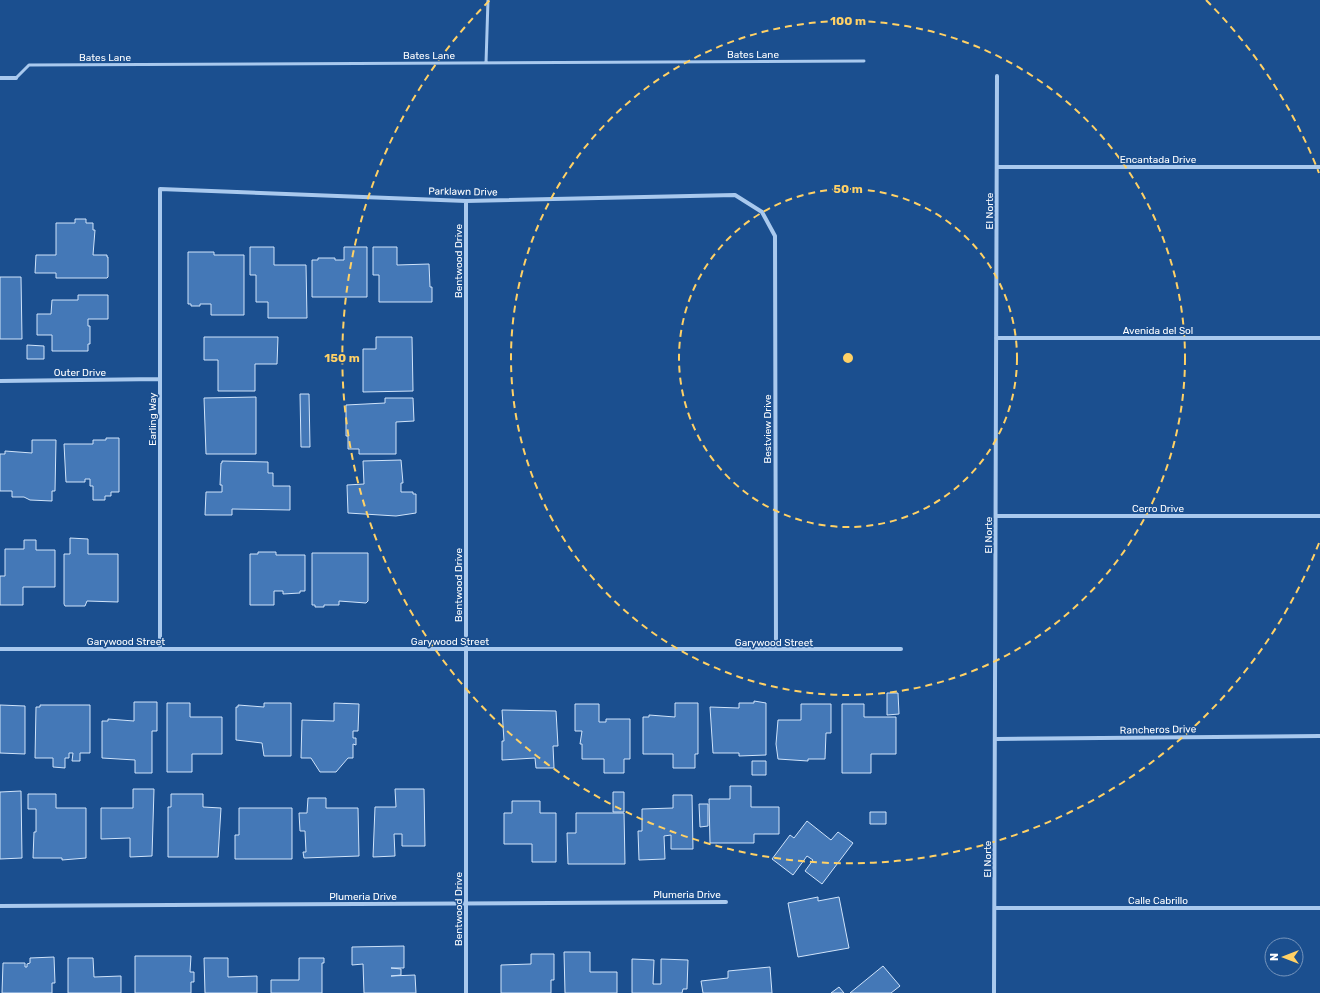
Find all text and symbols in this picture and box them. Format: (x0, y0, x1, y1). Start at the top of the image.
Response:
text: 100 m (830, 14, 866, 28)
street label: Bates Lane (727, 49, 779, 61)
street label: Bates Lane (403, 50, 455, 62)
street label: Bates Lane (79, 52, 131, 64)
street label: Encantada Drive (1120, 154, 1197, 166)
text: 50 m (833, 182, 863, 196)
street label: Parklawn Drive (428, 185, 498, 199)
street label: El Norte (984, 192, 996, 229)
street label: Bentwood Drive (453, 224, 465, 298)
street label: Avenida del Sol (1123, 325, 1193, 337)
text: 150 m (324, 351, 360, 365)
centre of rings (841, 351, 855, 365)
street label: Outer Drive (54, 367, 107, 379)
street label: Earling Way (147, 392, 159, 446)
street label: Bestview Drive (762, 394, 774, 464)
street label: Cerro Drive (1132, 503, 1184, 515)
street label: El Norte (983, 516, 995, 553)
street label: Bentwood Drive (453, 548, 465, 622)
street label: Garywood Street (87, 636, 165, 648)
street label: Garywood Street (411, 636, 489, 648)
street label: Garywood Street (735, 637, 813, 649)
street label: Rancheros Drive (1120, 723, 1197, 737)
street label: El Norte (982, 840, 994, 877)
street label: Bentwood Drive (453, 872, 465, 946)
street label: Plumeria Drive (653, 889, 721, 901)
street label: Plumeria Drive (329, 891, 397, 903)
street label: Calle Cabrillo (1128, 895, 1188, 907)
north arrow (1264, 937, 1304, 977)
text: N (1268, 953, 1281, 961)

